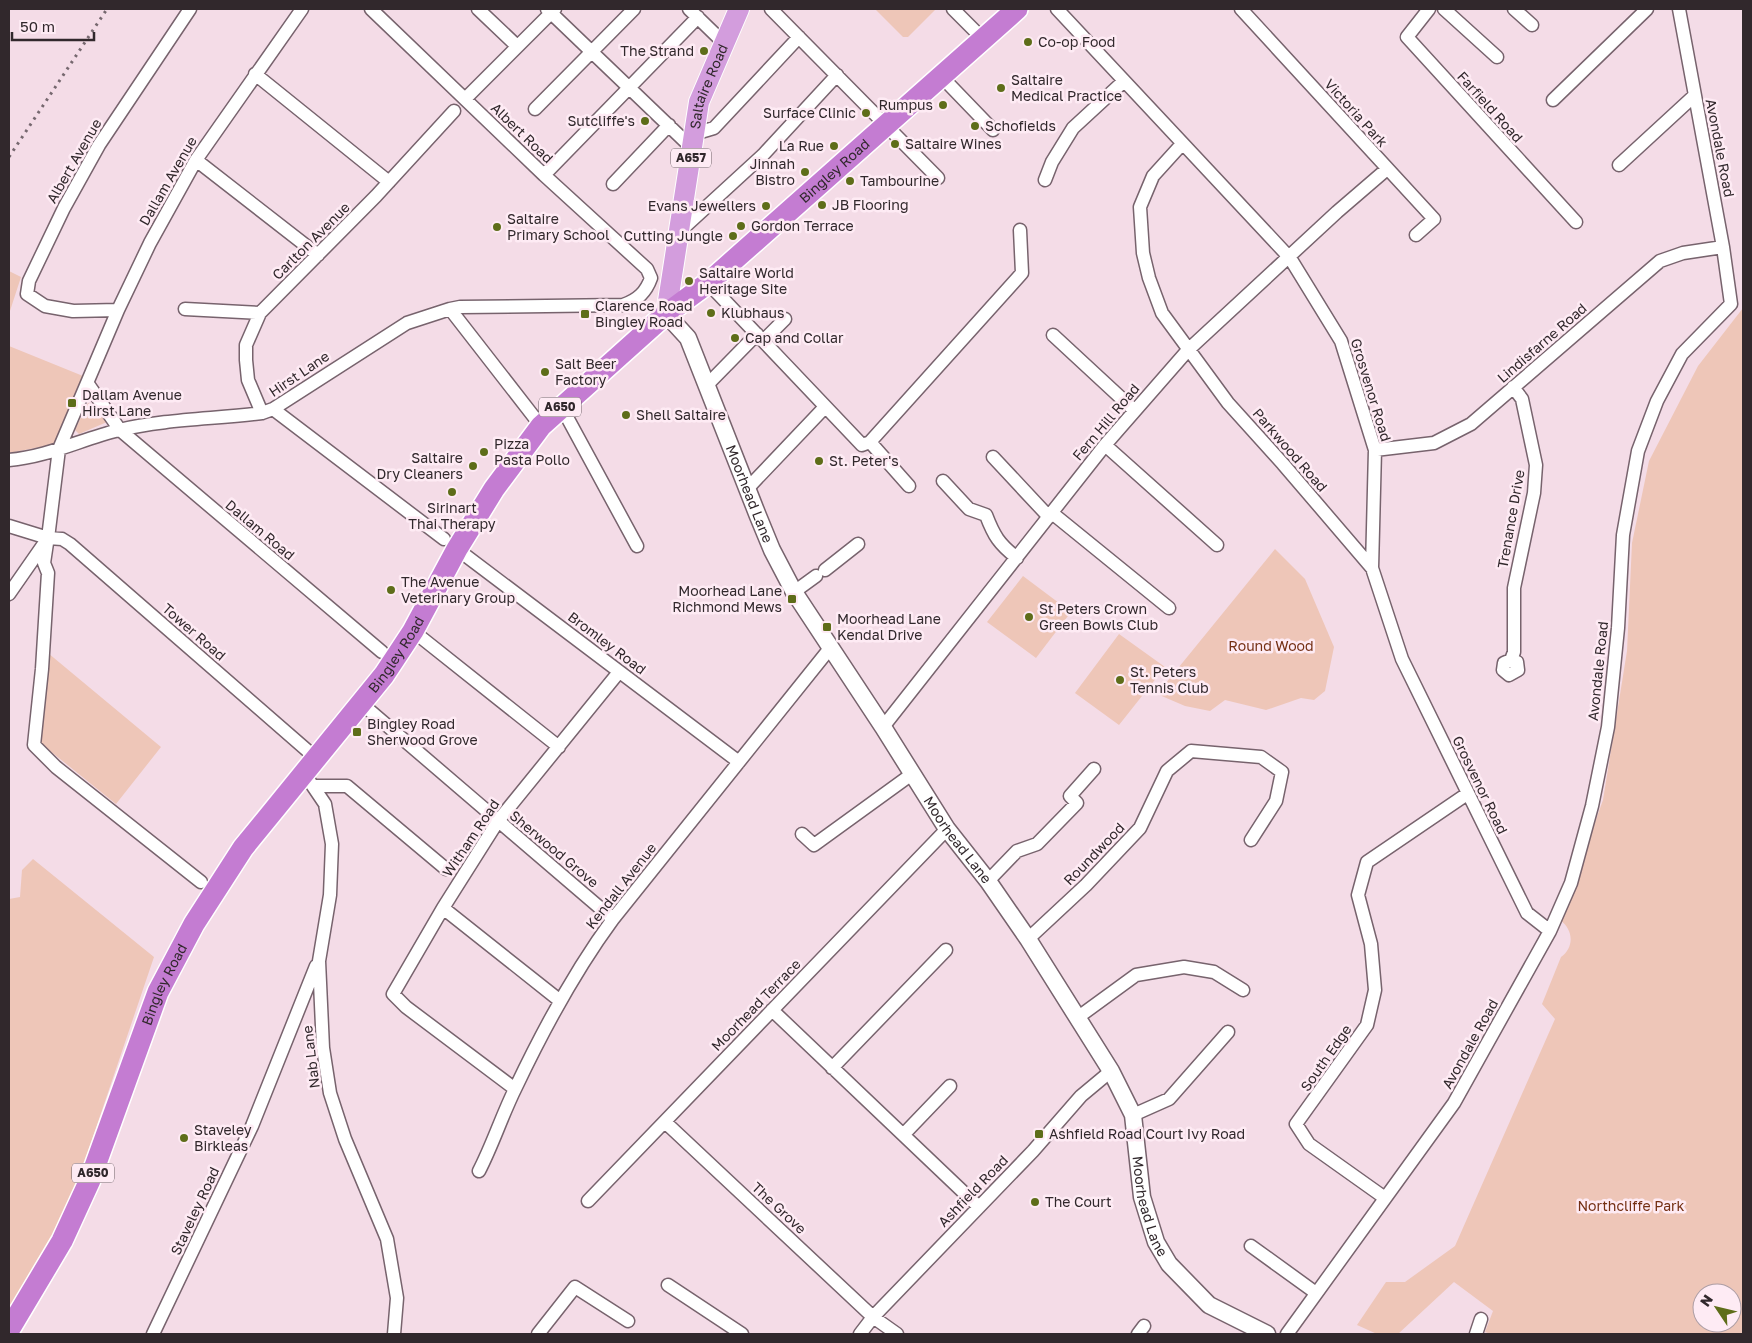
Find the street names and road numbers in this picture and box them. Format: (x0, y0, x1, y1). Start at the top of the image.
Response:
street label: Saltaire Road (686, 41, 731, 130)
street label: Farfield Road (1454, 68, 1527, 146)
street label: Victoria Park (1321, 75, 1391, 150)
street label: Avondale Road (1703, 97, 1738, 199)
street label: Albert Road (488, 99, 557, 166)
street label: Albert Avenue (43, 116, 105, 206)
street label: Dallam Avenue (135, 133, 200, 228)
street label: Bingley Road (795, 135, 873, 206)
road number: A657 (671, 148, 711, 168)
street label: Carlton Avenue (268, 198, 353, 283)
street label: Lindisfarne Road (1494, 299, 1590, 386)
street label: Grosvenor Road (1348, 336, 1395, 443)
street label: Hirst Lane (265, 347, 332, 400)
street label: Fern Hill Road (1069, 380, 1143, 464)
road number: A650 (539, 398, 581, 417)
street label: Parkwood Road (1250, 405, 1331, 495)
street label: Moorhead Lane (723, 442, 777, 545)
street label: Trenance Drive (1493, 468, 1528, 570)
street label: Dallam Road (222, 496, 298, 563)
street label: Tower Road (159, 600, 229, 664)
street label: Bromley Road (565, 608, 650, 677)
street label: Bingley Road (364, 613, 427, 696)
street label: Avondale Road (1584, 620, 1611, 722)
street label: Grosvenor Road (1449, 733, 1512, 837)
street label: Moorhead Lane (921, 793, 995, 886)
street label: Witham Road (439, 796, 503, 880)
street label: Sherwood Grove (507, 807, 602, 891)
street label: Roundwood (1060, 819, 1128, 888)
street label: Kendall Avenue (582, 839, 659, 932)
street label: Bingley Road (138, 940, 190, 1027)
street label: Moorhead Terrace (707, 955, 804, 1054)
street label: Avondale Road (1438, 996, 1501, 1092)
street label: South Edge (1296, 1021, 1355, 1094)
street label: Nab Lane (298, 1025, 323, 1090)
street label: Ashfield Road (934, 1151, 1011, 1230)
street label: Moorhead Lane (1130, 1155, 1172, 1259)
road number: A650 (72, 1164, 114, 1182)
street label: Staveley Road (167, 1164, 222, 1258)
street label: The Grove (749, 1178, 810, 1237)

